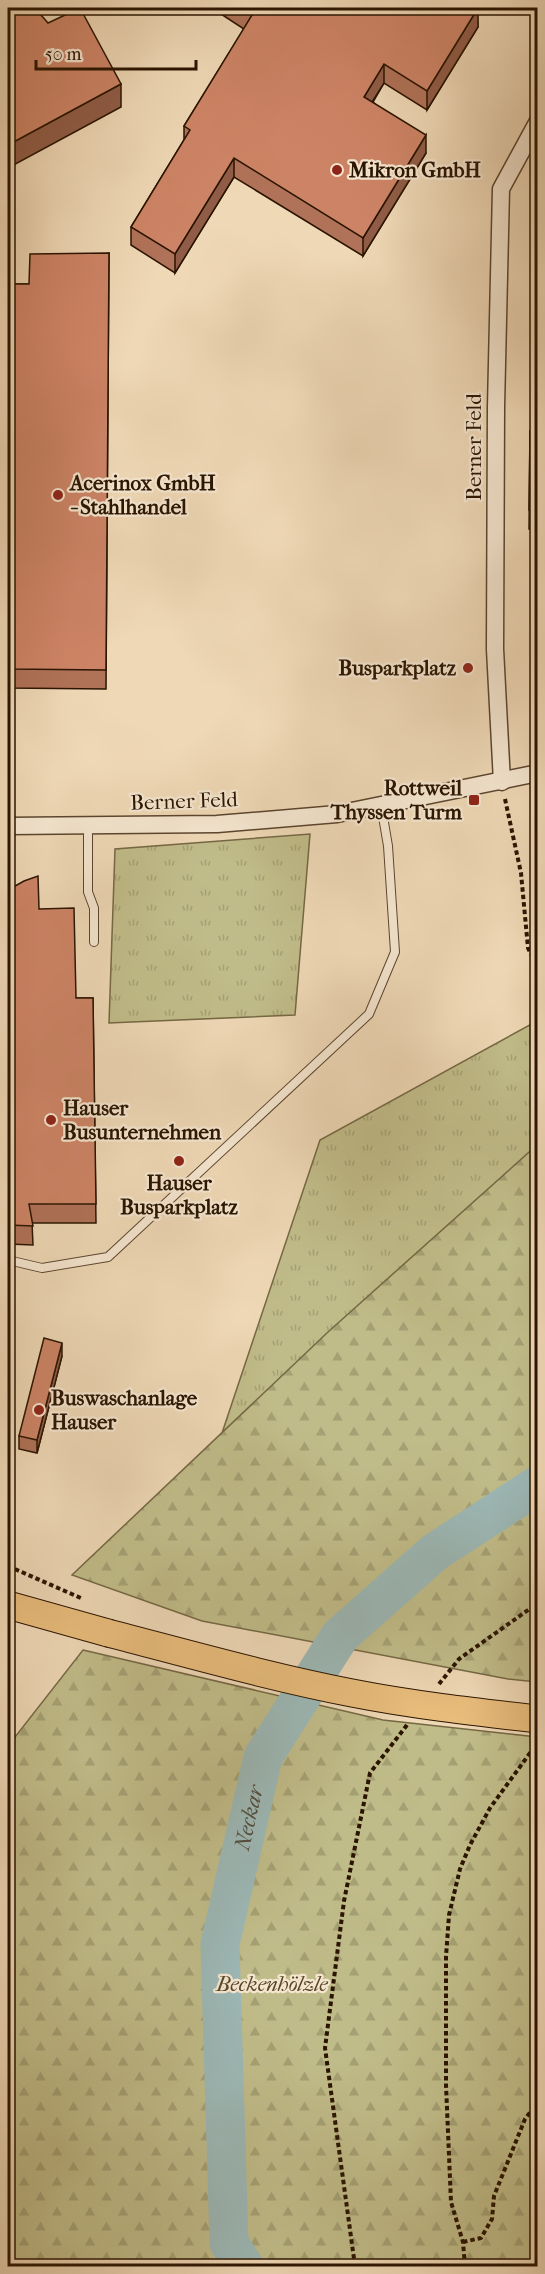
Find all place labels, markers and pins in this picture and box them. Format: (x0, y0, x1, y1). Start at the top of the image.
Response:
place label: Mikron GmbH (348, 158, 481, 182)
marker: Mikron GmbH (330, 163, 344, 177)
place label: Acerinox GmbH - Stahlhandel (68, 471, 216, 519)
marker: Acerinox GmbH - Stahlhandel (51, 488, 65, 502)
place label: Busparkplatz (339, 656, 457, 680)
marker: Busparkplatz (461, 661, 475, 675)
place label: Rottweil Thyssen Turm (330, 776, 463, 824)
marker: Rottweil Thyssen Turm (467, 793, 481, 807)
place label: Hauser Busunternehmen (63, 1096, 222, 1144)
marker: Hauser Busunternehmen (44, 1113, 58, 1127)
marker: Hauser Busparkplatz (172, 1154, 186, 1168)
place label: Hauser Busparkplatz (120, 1171, 238, 1219)
place label: Buswaschanlage Hauser (51, 1386, 198, 1434)
marker: Buswaschanlage Hauser (32, 1403, 46, 1417)

